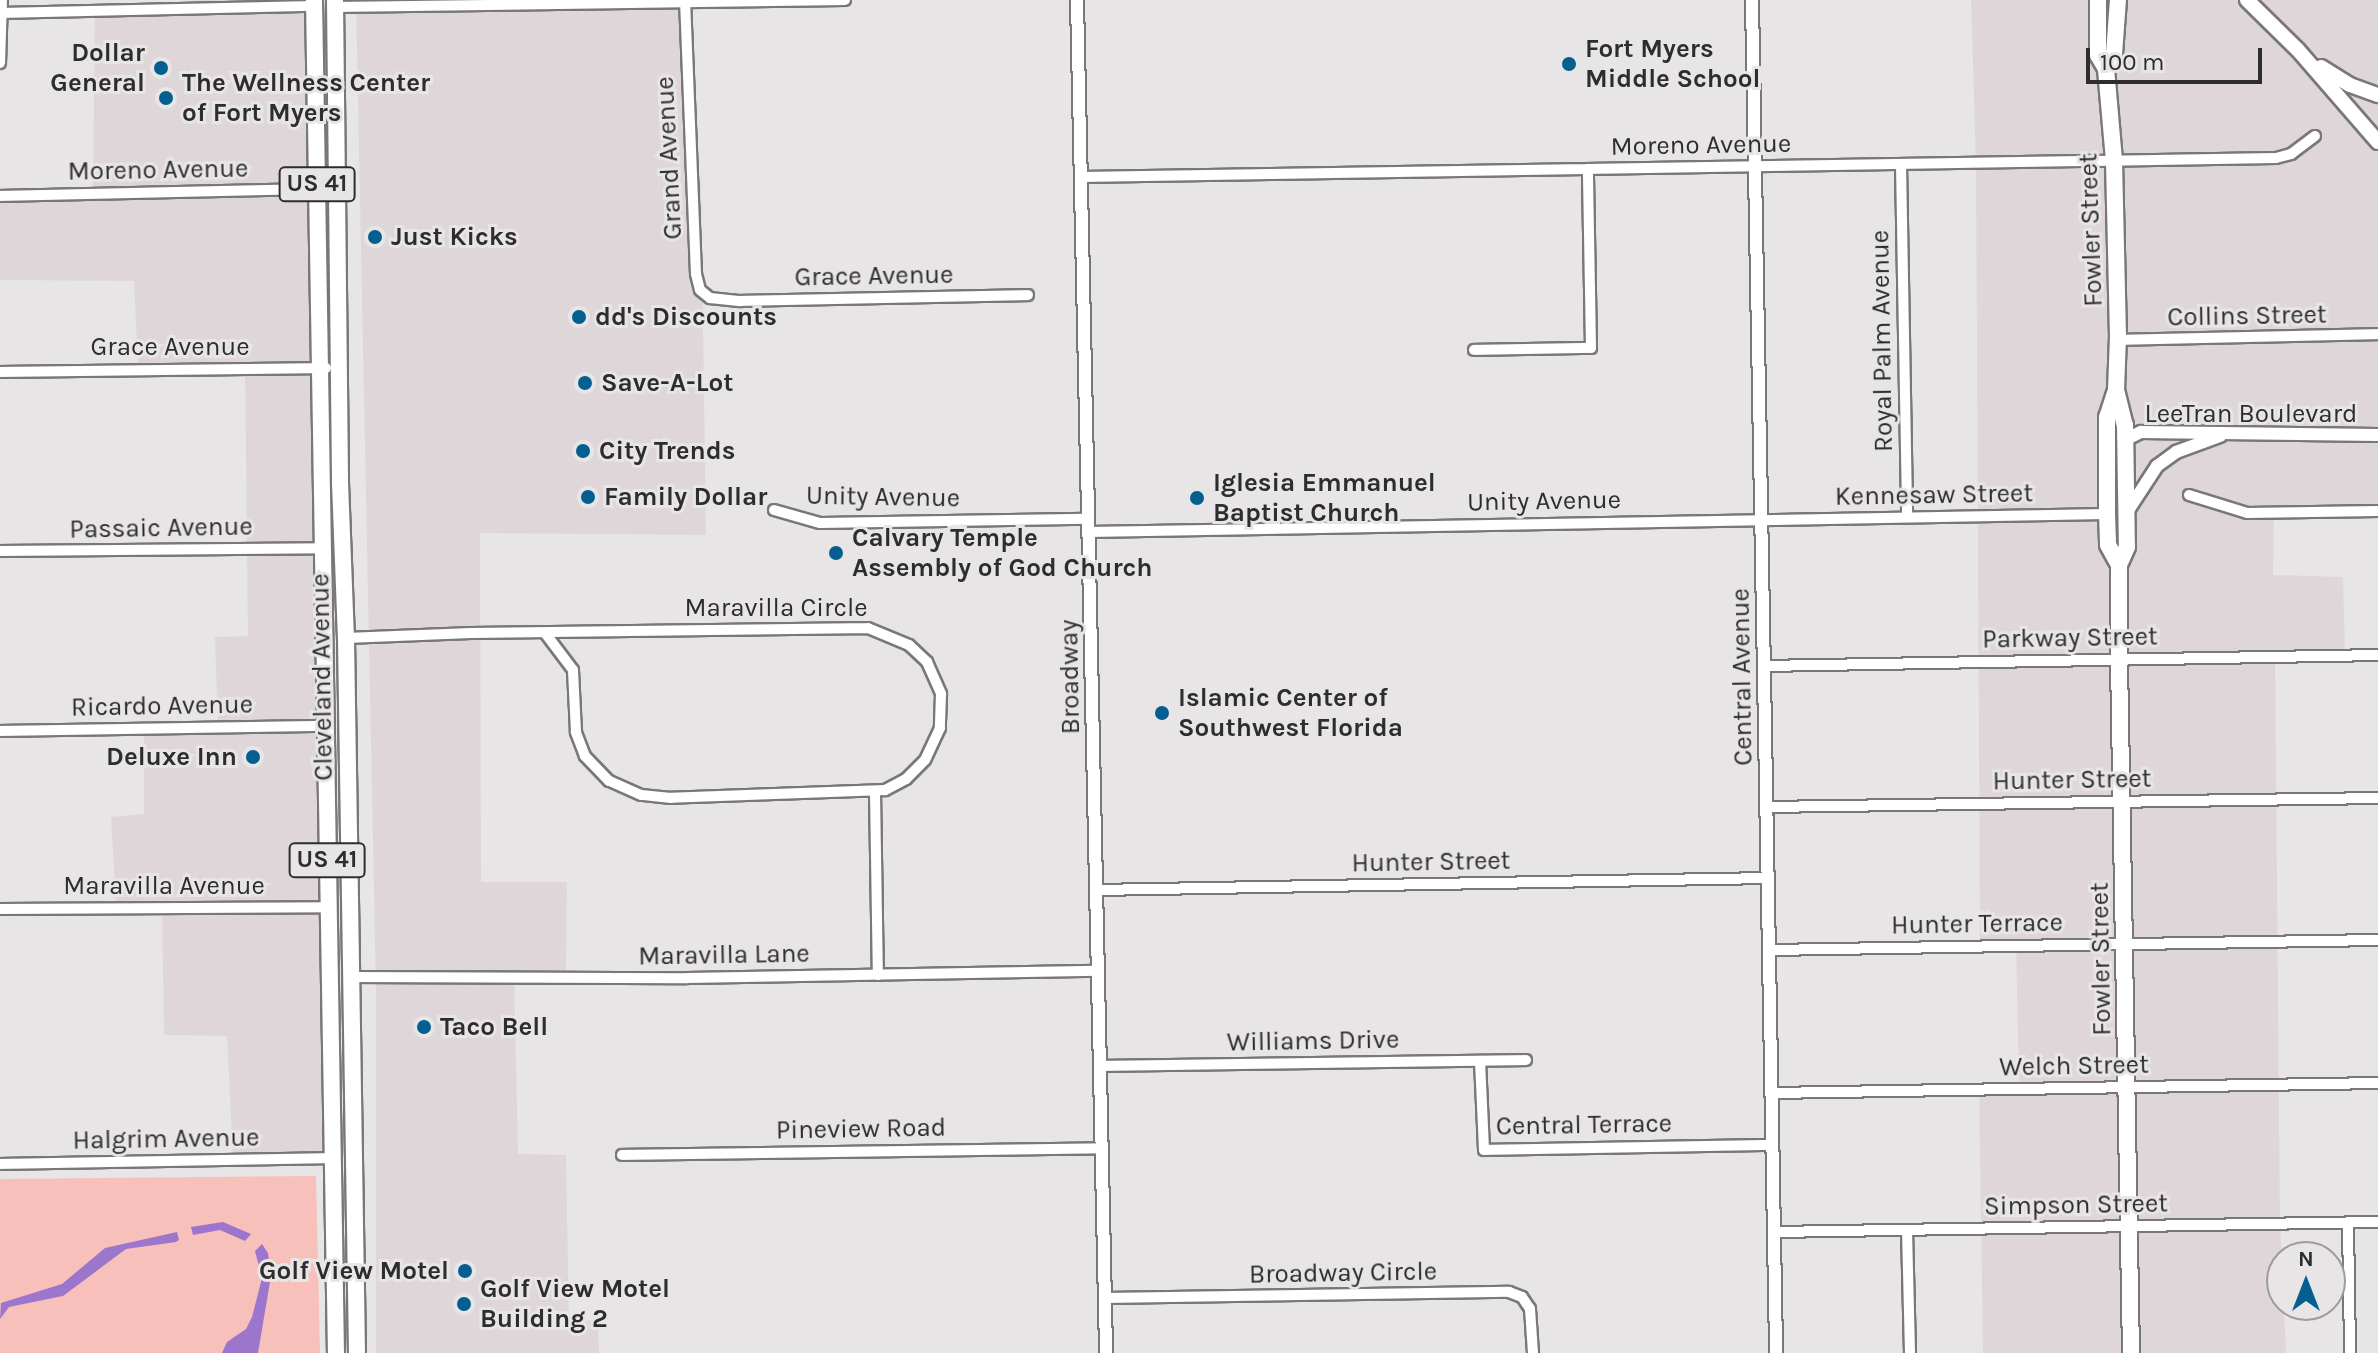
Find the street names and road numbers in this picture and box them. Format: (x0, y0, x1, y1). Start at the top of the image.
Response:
street label: Grand Avenue (649, 76, 689, 240)
street label: Moreno Avenue (1610, 128, 1792, 162)
street label: Moreno Avenue (67, 153, 249, 187)
street label: Fowler Street (2073, 153, 2109, 307)
road number: US 41 (277, 164, 357, 204)
street label: Royal Palm Avenue (1864, 230, 1900, 452)
street label: Grace Avenue (794, 259, 954, 293)
street label: Collins Street (2167, 299, 2327, 333)
street label: Grace Avenue (91, 331, 249, 363)
street label: LeeTran Boulevard (2145, 398, 2357, 430)
street label: Kennesaw Street (1835, 478, 2033, 512)
street label: Unity Avenue (806, 480, 960, 514)
street label: Unity Avenue (1467, 484, 1621, 518)
street label: Passaic Avenue (69, 511, 253, 545)
street label: Cleveland Avenue (305, 573, 339, 781)
street label: Central Avenue (1725, 588, 1759, 766)
street label: Maravilla Circle (684, 592, 868, 624)
street label: Broadway (1053, 619, 1087, 735)
street label: Parkway Street (1982, 621, 2158, 655)
street label: Ricardo Avenue (71, 689, 253, 723)
street label: Hunter Street (1992, 763, 2152, 797)
road number: US 41 (287, 840, 367, 880)
street label: Hunter Street (1351, 845, 1511, 879)
street label: Maravilla Avenue (63, 870, 265, 902)
street label: Fowler Street (2084, 882, 2118, 1036)
street label: Hunter Terrace (1891, 907, 2063, 941)
street label: Maravilla Lane (638, 938, 810, 972)
street label: Williams Drive (1226, 1024, 1400, 1058)
street label: Welch Street (1999, 1049, 2149, 1083)
street label: Central Terrace (1496, 1108, 1672, 1142)
street label: Pineview Road (776, 1112, 946, 1146)
street label: Halgrim Avenue (72, 1122, 260, 1156)
street label: Simpson Street (1984, 1188, 2168, 1222)
street label: Broadway Circle (1249, 1256, 1437, 1290)

